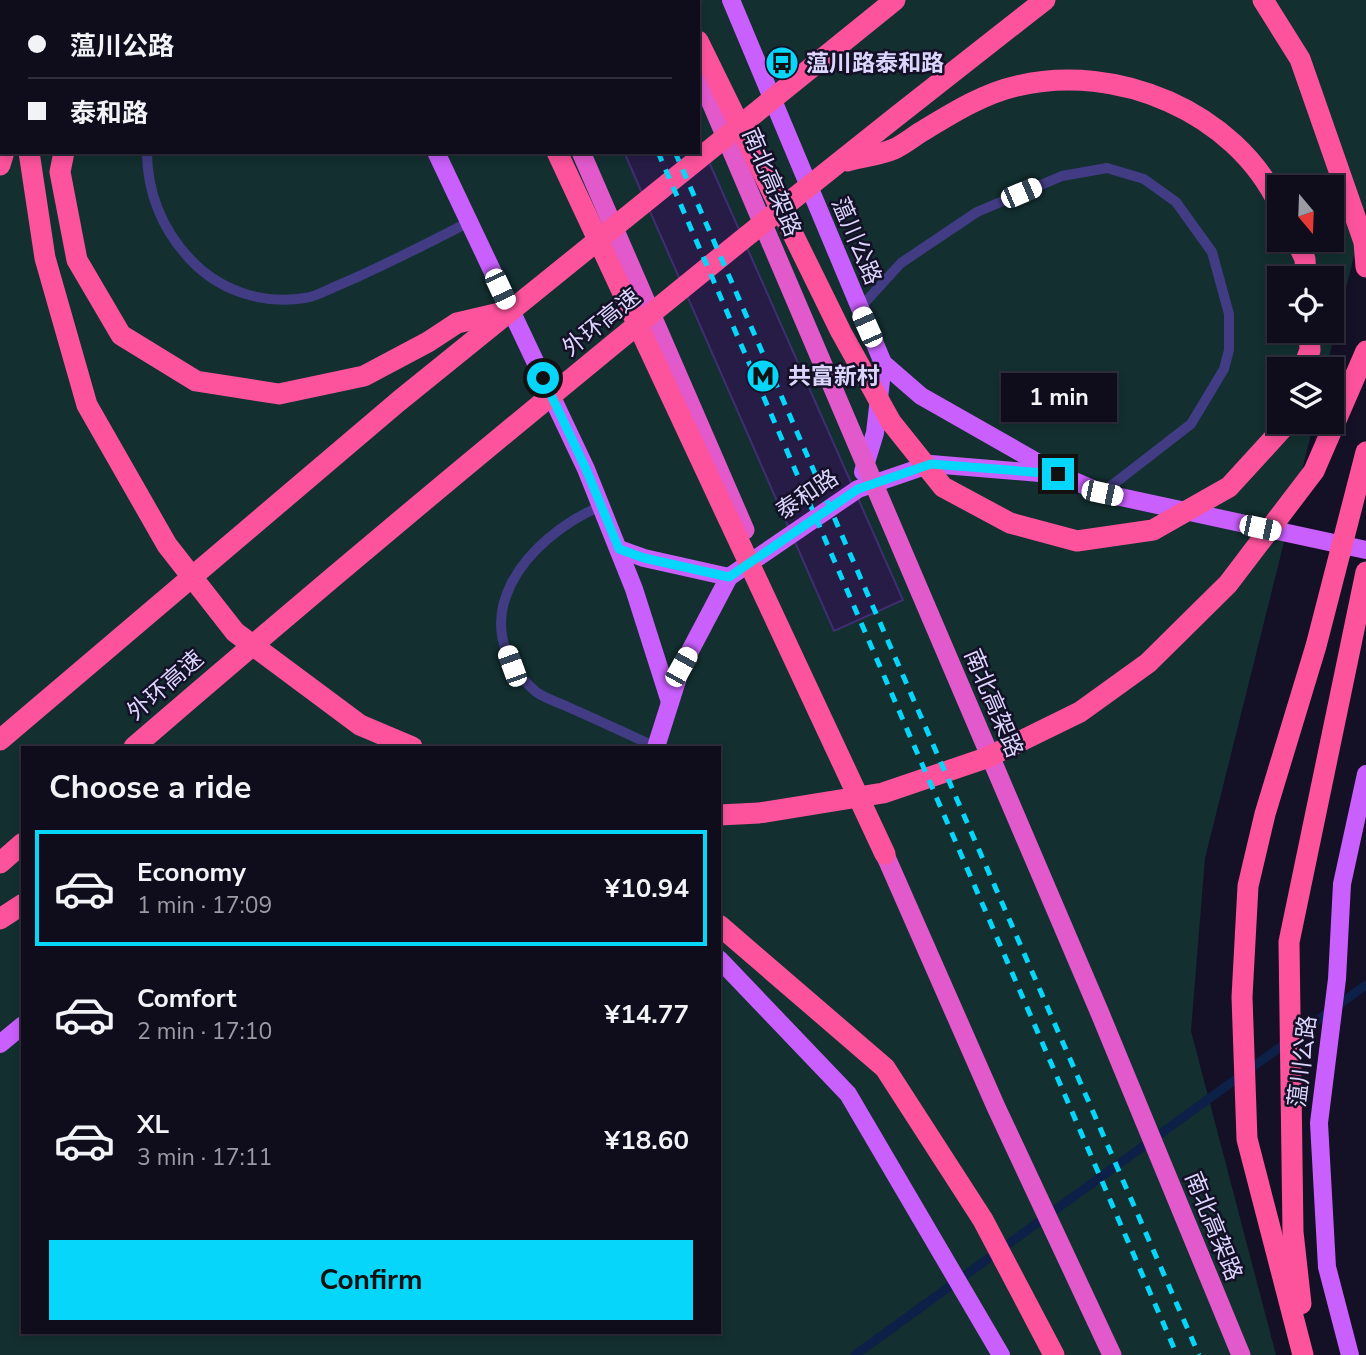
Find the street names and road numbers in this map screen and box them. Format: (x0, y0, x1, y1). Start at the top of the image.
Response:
street label: 南北高架路 (735, 123, 808, 241)
street label: 蕰川公路 (824, 193, 889, 290)
street label: 外环高速 (556, 281, 647, 363)
street label: 泰和路 (770, 462, 845, 527)
street label: 外环高速 (120, 644, 210, 727)
street label: 南北高架路 (957, 644, 1030, 762)
street label: 蕰川公路 (1282, 1014, 1323, 1109)
street label: 南北高架路 (1178, 1167, 1249, 1285)

